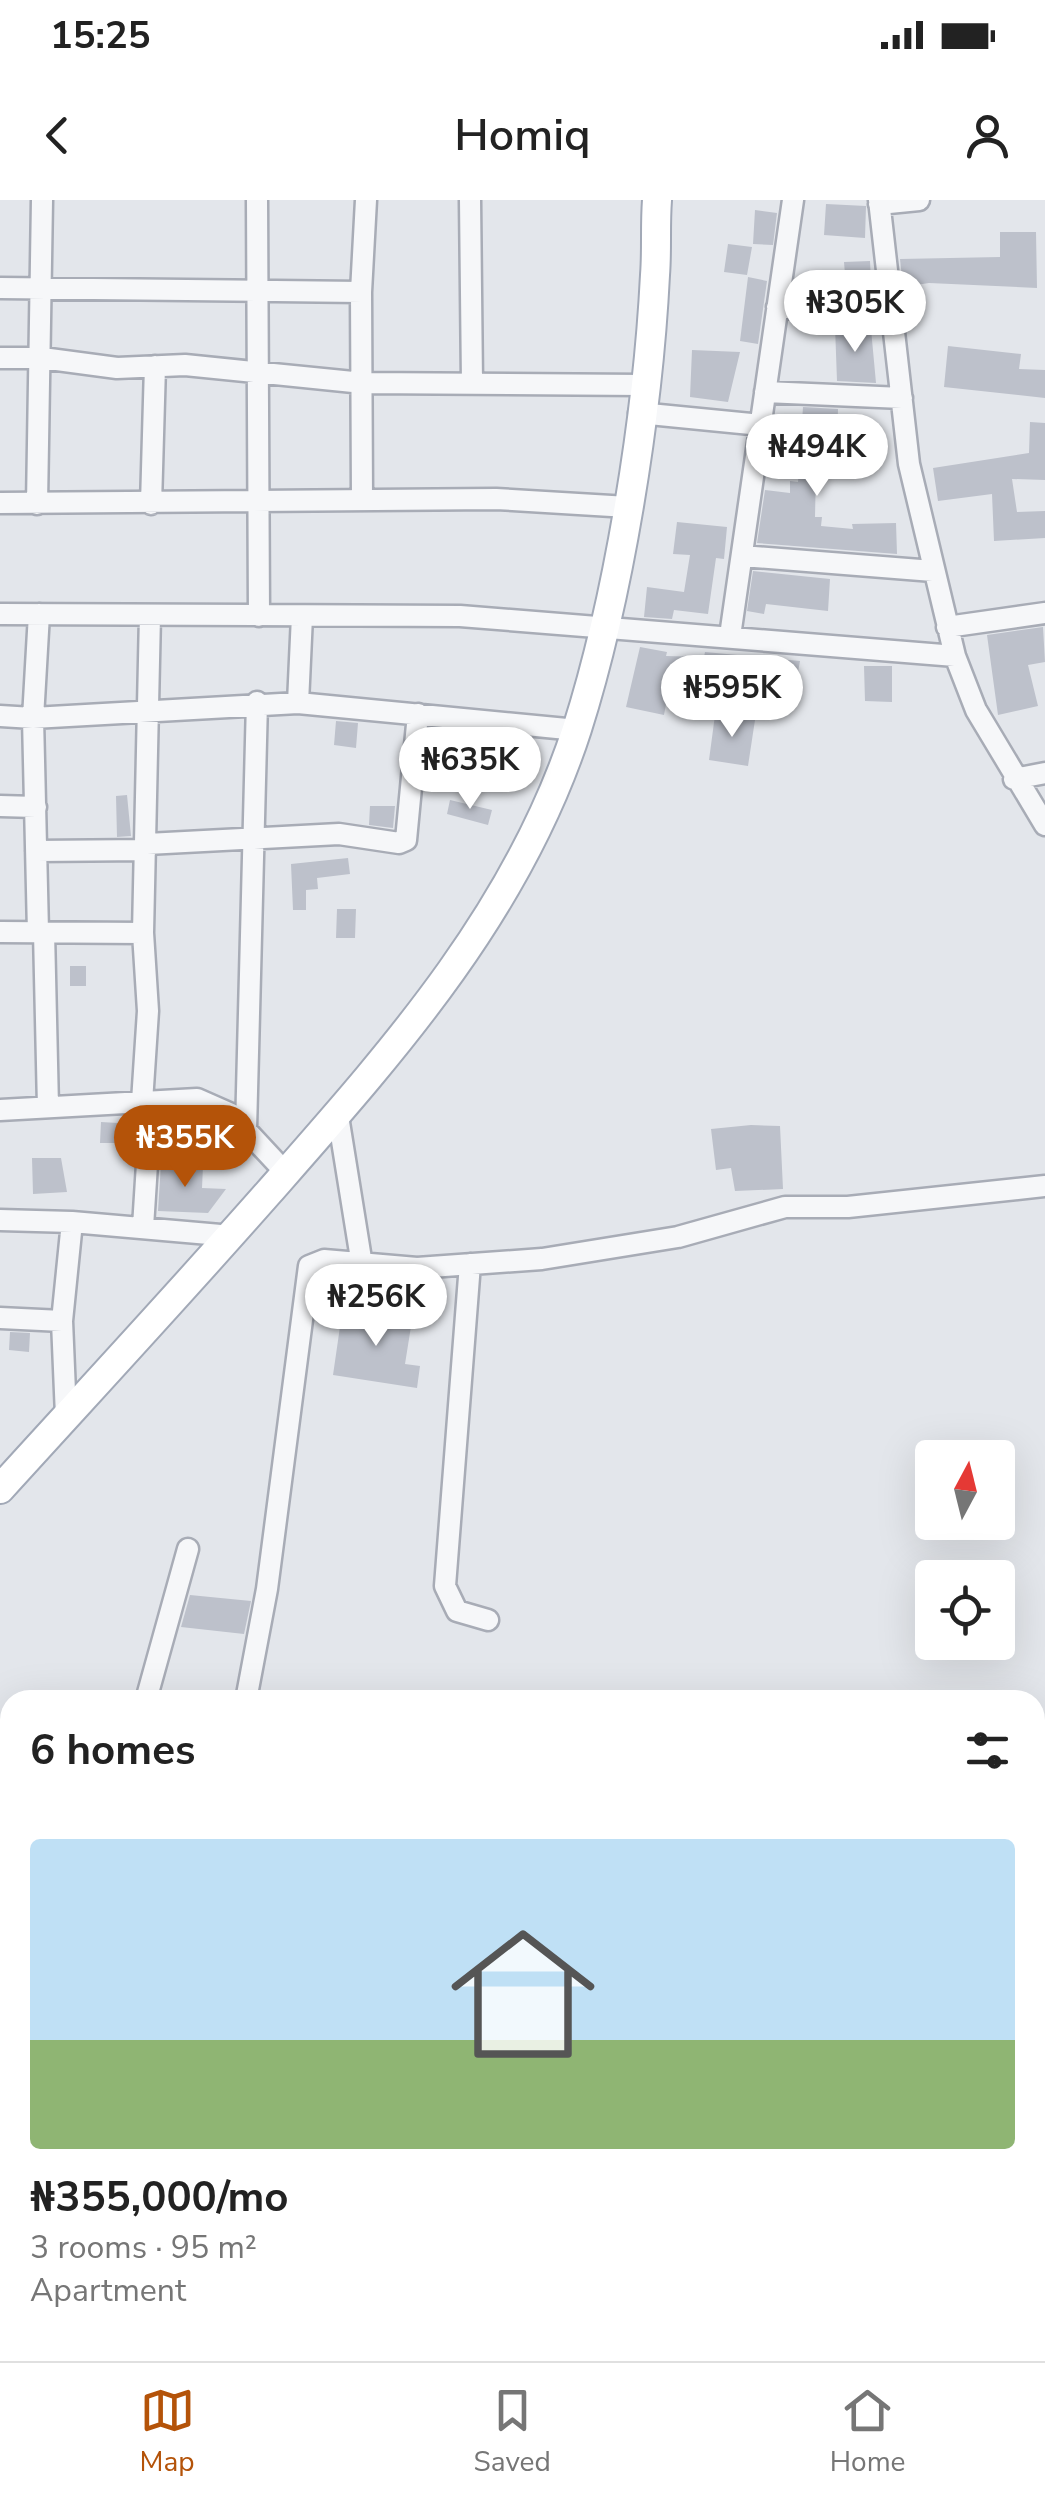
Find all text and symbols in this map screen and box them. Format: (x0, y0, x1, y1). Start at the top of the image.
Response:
text: 15:25 (50, 10, 151, 61)
text: Homiq (454, 105, 591, 166)
icon: back (30, 108, 85, 163)
icon: person (960, 108, 1015, 163)
pin: ₦305K (785, 270, 925, 355)
text: ₦305K (806, 281, 904, 324)
pin: ₦494K (747, 414, 887, 499)
text: ₦494K (768, 425, 866, 468)
pin: ₦595K (662, 655, 802, 740)
text: ₦595K (683, 666, 781, 709)
pin: ₦635K (400, 727, 540, 812)
text: ₦635K (421, 738, 519, 781)
pin: ₦355K (115, 1105, 255, 1190)
text: ₦355K (136, 1116, 234, 1159)
pin: ₦256K (306, 1264, 446, 1349)
text: ₦256K (327, 1275, 425, 1318)
north arrow (915, 1440, 1015, 1540)
map controls (915, 1440, 1015, 1660)
button: locate (915, 1560, 1015, 1660)
text: 6 homes (30, 1722, 195, 1779)
icon: filters (960, 1723, 1015, 1778)
icon: home (433, 1904, 613, 2084)
text: ₦355,000/mo (30, 2169, 288, 2226)
text: 3 rooms · 95 m² (30, 2226, 257, 2269)
text: Apartment (30, 2269, 186, 2312)
tab: Map (139, 2383, 195, 2481)
tab: Saved (473, 2383, 551, 2481)
tab: Home (830, 2383, 906, 2481)

